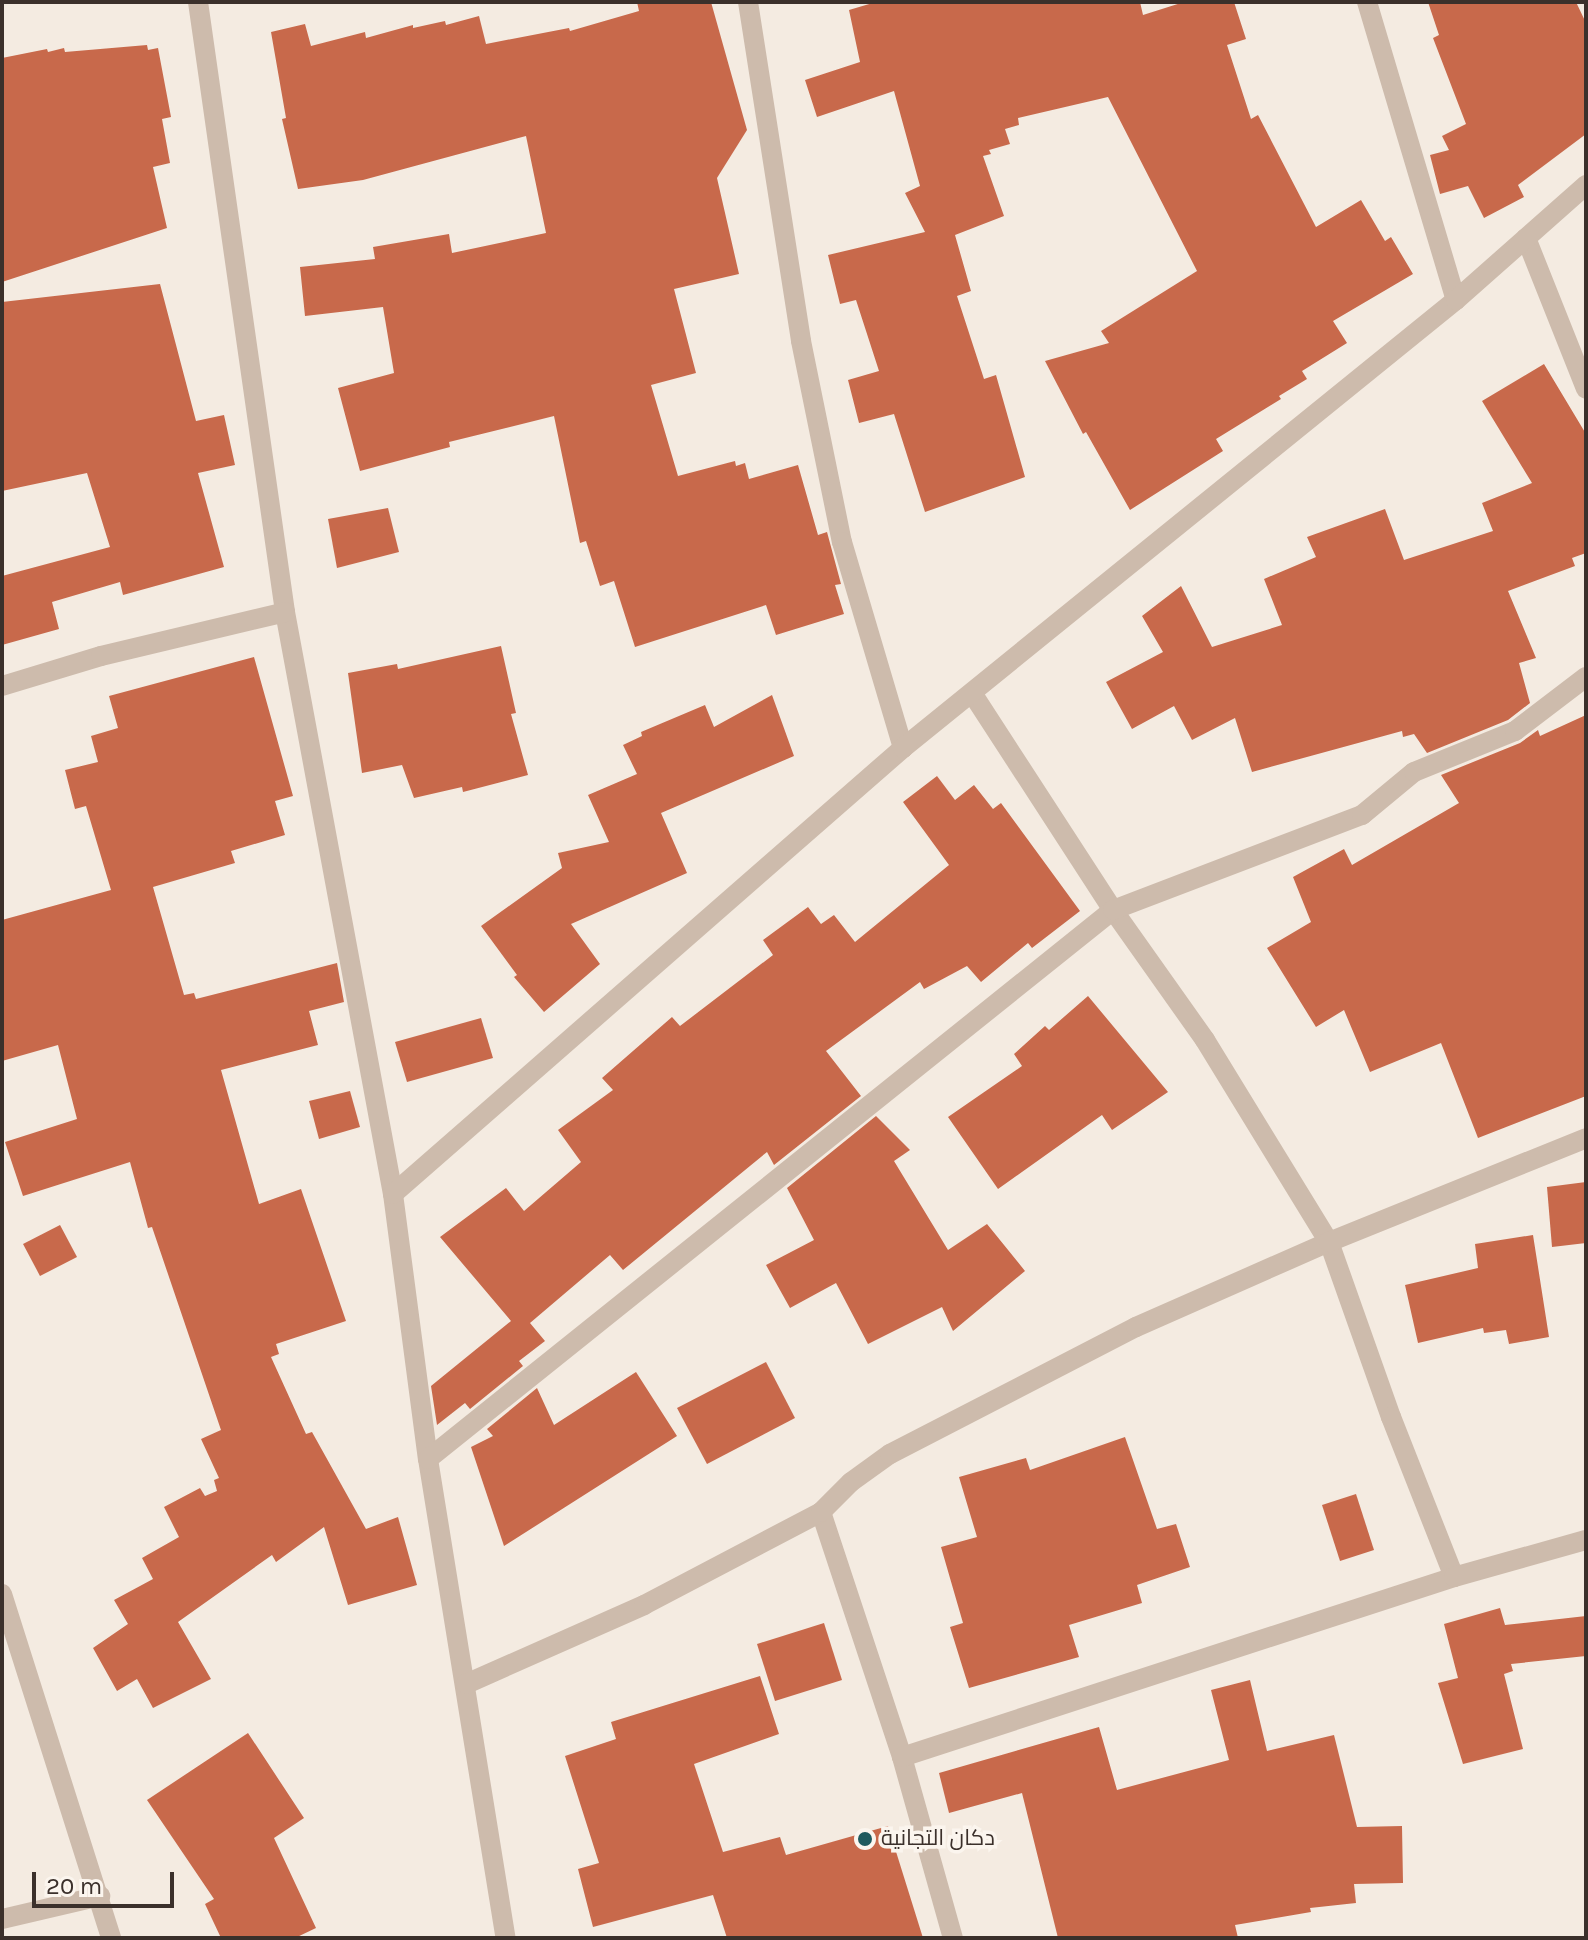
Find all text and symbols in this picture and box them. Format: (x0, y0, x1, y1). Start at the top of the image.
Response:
place label: دكان التجانية (881, 1826, 995, 1852)
marker: دكان التجانية (856, 1830, 874, 1848)
scale bar (36, 1856, 178, 1906)
text: 20 m (46, 1872, 102, 1900)

